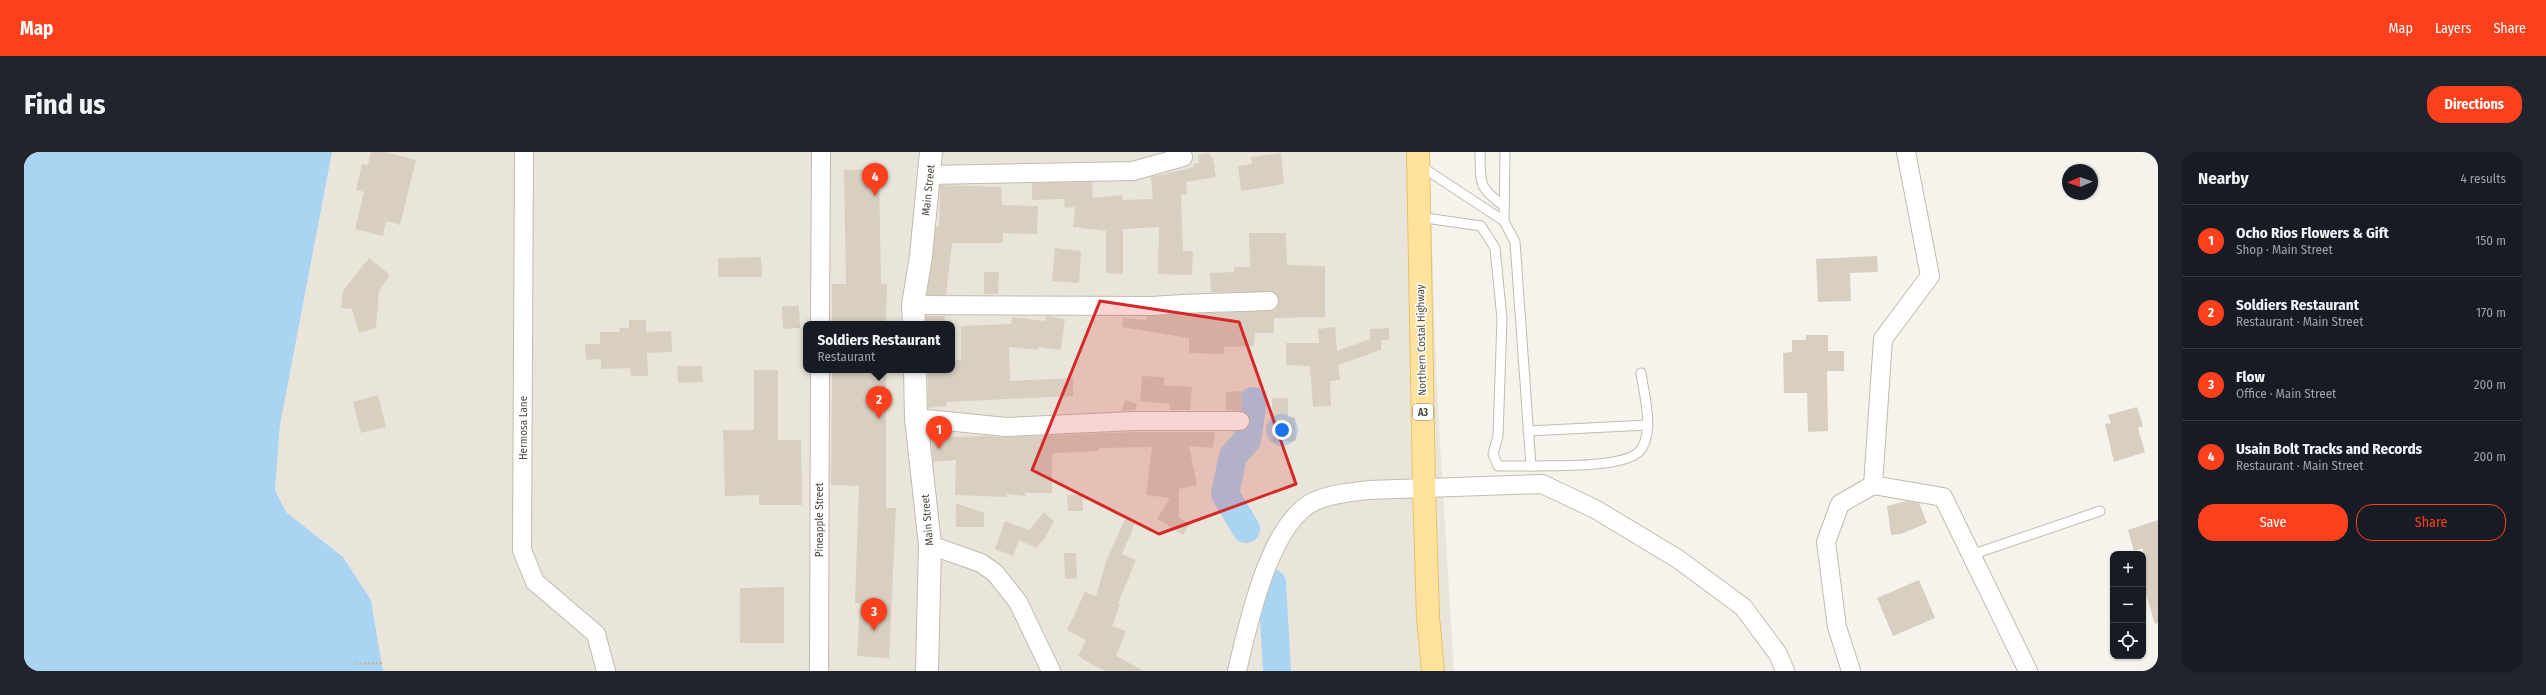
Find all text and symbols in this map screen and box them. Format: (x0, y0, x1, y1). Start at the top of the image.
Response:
text: Map (20, 17, 53, 40)
text: Map (2389, 20, 2413, 37)
text: Layers (2435, 20, 2471, 37)
text: Share (2493, 20, 2526, 37)
button: Directions (2427, 86, 2522, 123)
text: Find us (24, 88, 106, 121)
pin: 4 (862, 163, 888, 196)
street label: Main Street (919, 163, 938, 216)
north arrow (2062, 164, 2098, 200)
text: Nearby (2198, 168, 2249, 189)
text: 4 results (2460, 171, 2506, 186)
text: Ocho Rios Flowers & Gift (2236, 224, 2389, 242)
text: 1 (2208, 233, 2214, 248)
text: 150 m (2475, 233, 2506, 248)
text: Shop · Main Street (2236, 242, 2333, 257)
street label: Northern Costal Highway (1414, 284, 1429, 396)
text: Soldiers Restaurant (2236, 296, 2359, 314)
text: 2 (2208, 305, 2214, 320)
text: 170 m (2476, 305, 2506, 320)
text: Restaurant · Main Street (2236, 314, 2363, 329)
popup (803, 321, 955, 373)
text: Soldiers Restaurant (818, 331, 940, 349)
text: Restaurant (818, 349, 875, 364)
text: Flow (2236, 368, 2265, 386)
text: 3 (2208, 377, 2214, 392)
text: 200 m (2474, 377, 2506, 392)
pin: 2 (866, 386, 892, 419)
text: Office · Main Street (2236, 386, 2336, 401)
street label: Hermosa Lane (517, 396, 530, 460)
road number: A3 (1413, 404, 1433, 420)
pin: 1 (926, 416, 952, 449)
your location (1272, 420, 1292, 440)
text: Usain Bolt Tracks and Records (2236, 440, 2422, 458)
text: 4 (2208, 449, 2214, 464)
text: 200 m (2474, 449, 2506, 464)
text: Restaurant · Main Street (2236, 458, 2363, 473)
street label: Pineapple Street (813, 482, 826, 557)
street label: Main Street (919, 493, 936, 546)
button: Save (2198, 504, 2348, 541)
button: Share (2356, 504, 2506, 541)
map controls (2110, 551, 2146, 659)
button: + (2110, 551, 2146, 587)
button: − (2110, 587, 2146, 623)
pin: 3 (861, 598, 887, 631)
button: locate (2110, 623, 2146, 659)

